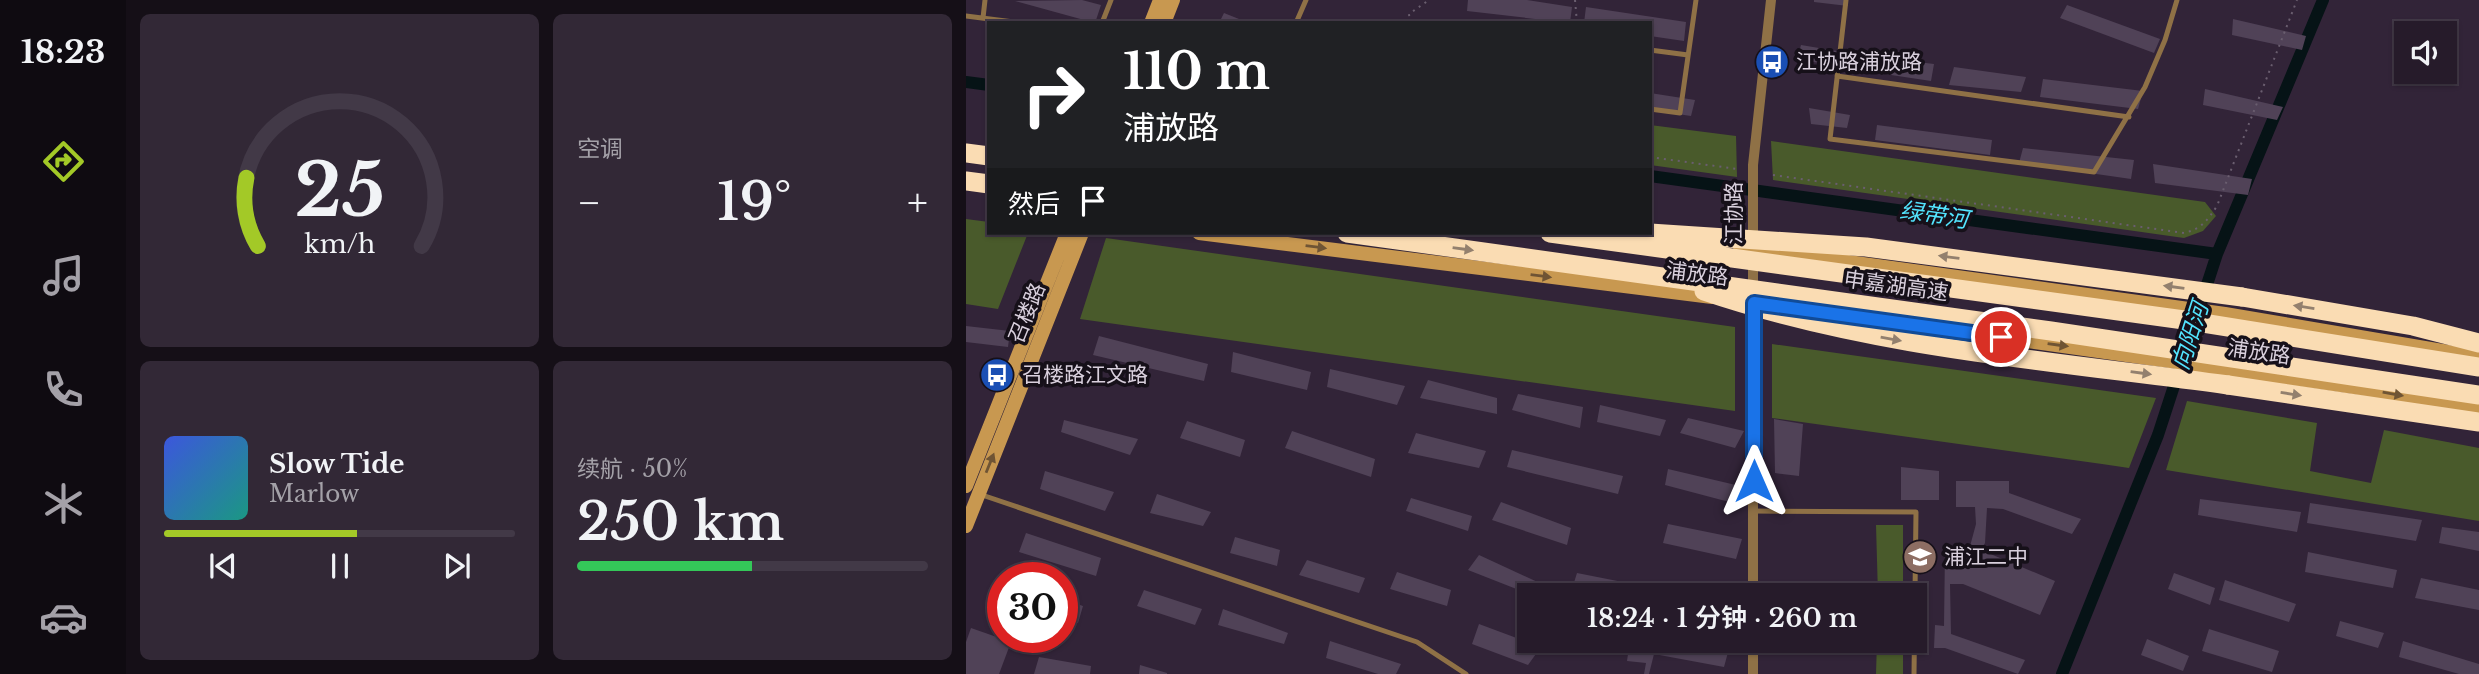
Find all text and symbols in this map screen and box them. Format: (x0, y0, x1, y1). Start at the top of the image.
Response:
map controls (2394, 21, 2457, 84)
button: sound (2394, 21, 2457, 84)
text: 18:23 (21, 32, 105, 72)
text: 110 m (1123, 41, 1270, 102)
bus stop icon: 江协路浦放路 (1753, 43, 1791, 81)
icon: right (1008, 49, 1099, 140)
place label: 江协路浦放路 (1796, 49, 1922, 75)
text: 浦放路 (1123, 108, 1219, 148)
text: 空调 (577, 135, 623, 163)
icon: directions (39, 137, 88, 186)
text: 25 (294, 146, 385, 237)
text: 19° (717, 170, 792, 234)
text: − (577, 179, 601, 226)
text: + (907, 179, 928, 226)
icon: arrive (1074, 182, 1112, 220)
street label: 江协路 (1721, 182, 1747, 245)
text: 然后 (1008, 188, 1060, 220)
water label: 绿带河 (1898, 196, 1974, 234)
text: km/h (304, 229, 375, 260)
one-way arrow (1305, 242, 1327, 253)
one-way arrow (1452, 243, 1474, 254)
icon: music (39, 251, 88, 300)
one-way arrow (1938, 251, 1960, 262)
street label: 浦放路 (1664, 257, 1730, 291)
street label: 申嘉湖高速 (1842, 266, 1950, 306)
one-way arrow (1531, 270, 1553, 281)
street label: 召楼路 (1003, 279, 1051, 347)
one-way arrow (2163, 282, 2185, 293)
water label: 向阳河 (2166, 295, 2215, 373)
one-way arrow (2293, 301, 2315, 312)
pin (1971, 307, 2031, 367)
icon: arrive (1982, 318, 2020, 356)
one-way arrow (1880, 334, 1902, 345)
street label: 浦放路 (2226, 335, 2292, 369)
one-way arrow (2047, 340, 2069, 351)
bus stop icon: 召楼路江文路 (978, 356, 1016, 394)
place label: 召楼路江文路 (1022, 362, 1148, 388)
icon: phone (39, 365, 88, 414)
one-way arrow (2130, 368, 2152, 379)
one-way arrow (2280, 389, 2302, 400)
one-way arrow (2382, 389, 2404, 400)
position arrow (1717, 444, 1791, 518)
text: Slow Tide (269, 448, 405, 480)
one-way arrow (985, 452, 996, 473)
text: 续航 · 50% (577, 455, 688, 483)
icon: climate (39, 479, 88, 528)
text: Marlow (269, 480, 359, 508)
text: 250 km (577, 490, 784, 554)
school or university icon: 浦江二中 (1901, 538, 1939, 576)
place label: 浦江二中 (1944, 544, 2028, 570)
icon: previous (204, 547, 242, 585)
icon: pause (321, 547, 359, 585)
icon: next (438, 547, 476, 585)
speed limit sign: 30 (987, 562, 1078, 653)
icon: car (39, 593, 88, 642)
text: 18:24 · 1 分钟 · 260 m (1587, 602, 1857, 634)

